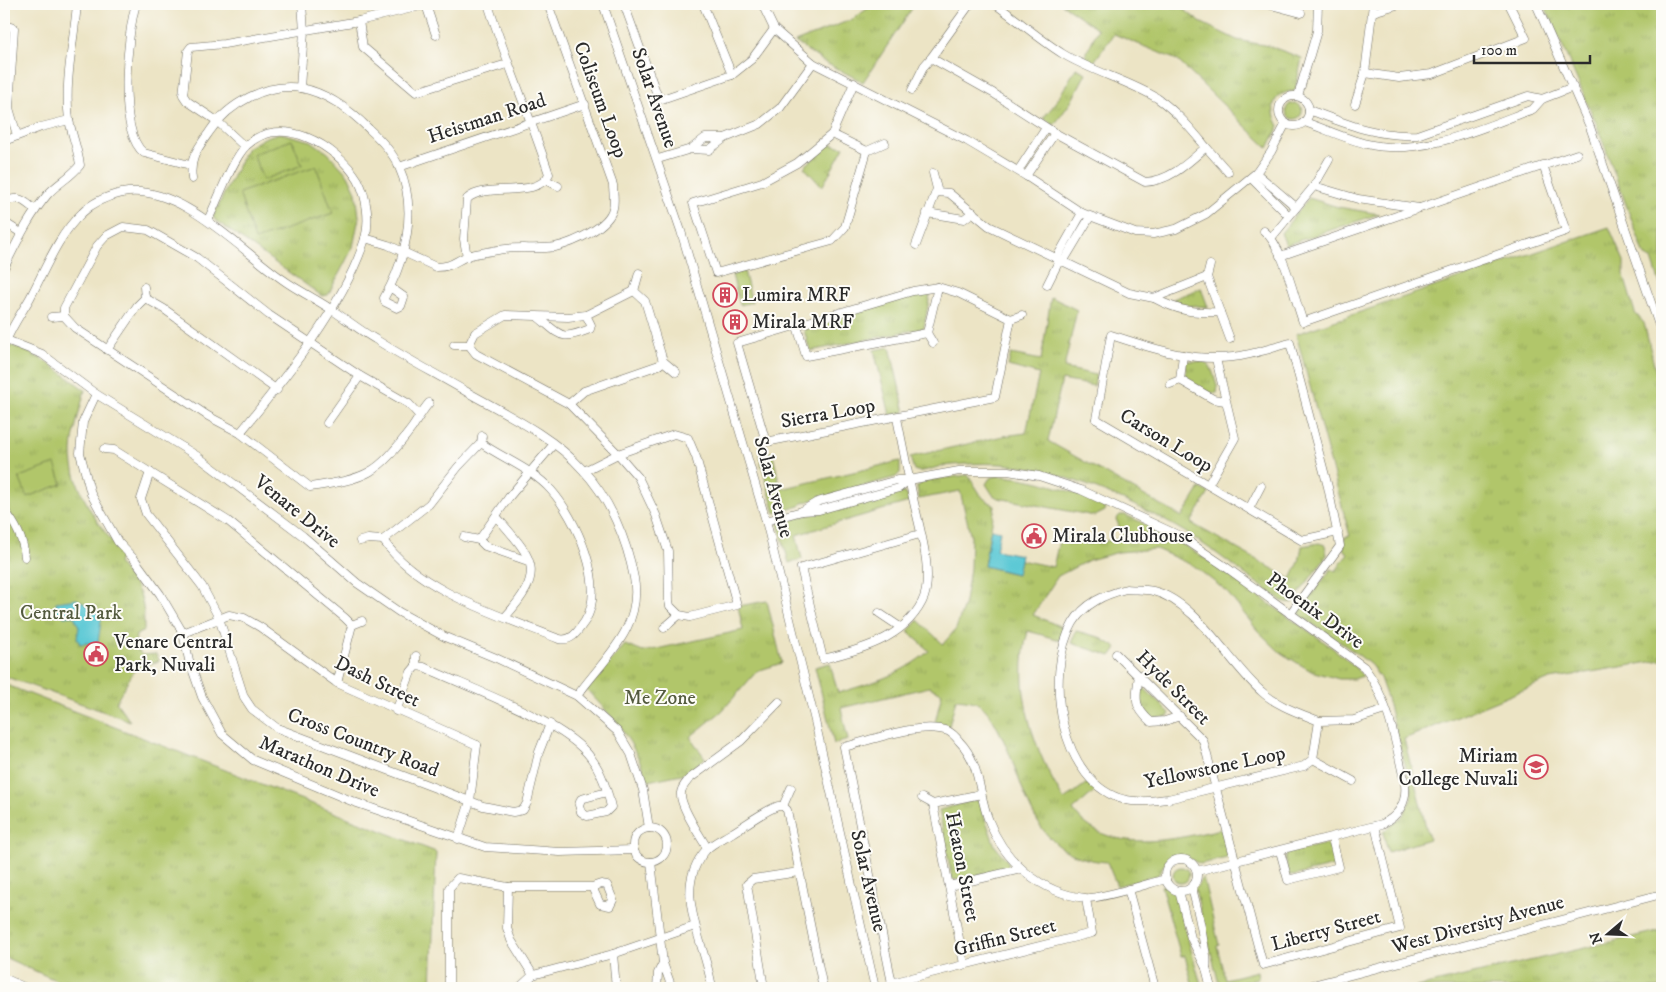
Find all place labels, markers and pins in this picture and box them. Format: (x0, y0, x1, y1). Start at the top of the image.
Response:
building icon: Lumira MRF (712, 282, 738, 308)
place label: Lumira MRF (742, 283, 850, 308)
building icon: Mirala MRF (722, 309, 748, 335)
place label: Mirala MRF (752, 310, 854, 335)
public building icon: Mirala Clubhouse (1021, 523, 1047, 549)
place label: Mirala Clubhouse (1052, 524, 1193, 549)
place label: Venare Central Park, Nuvali (113, 630, 233, 678)
public building icon: Venare Central Park, Nuvali (83, 641, 109, 667)
place label: Miriam College Nuvali (1398, 744, 1518, 792)
school or university icon: Miriam College Nuvali (1523, 754, 1549, 780)

